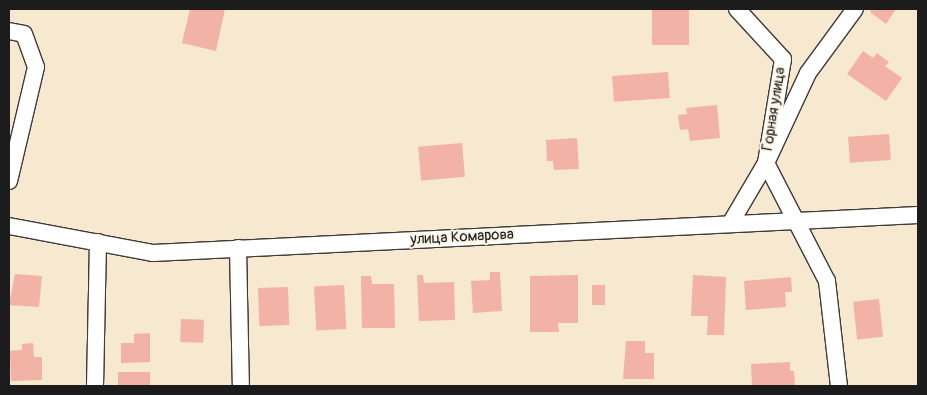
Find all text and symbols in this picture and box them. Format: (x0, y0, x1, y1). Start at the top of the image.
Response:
street label: Горная улица (759, 66, 789, 152)
street label: улица Комарова (410, 225, 514, 249)

